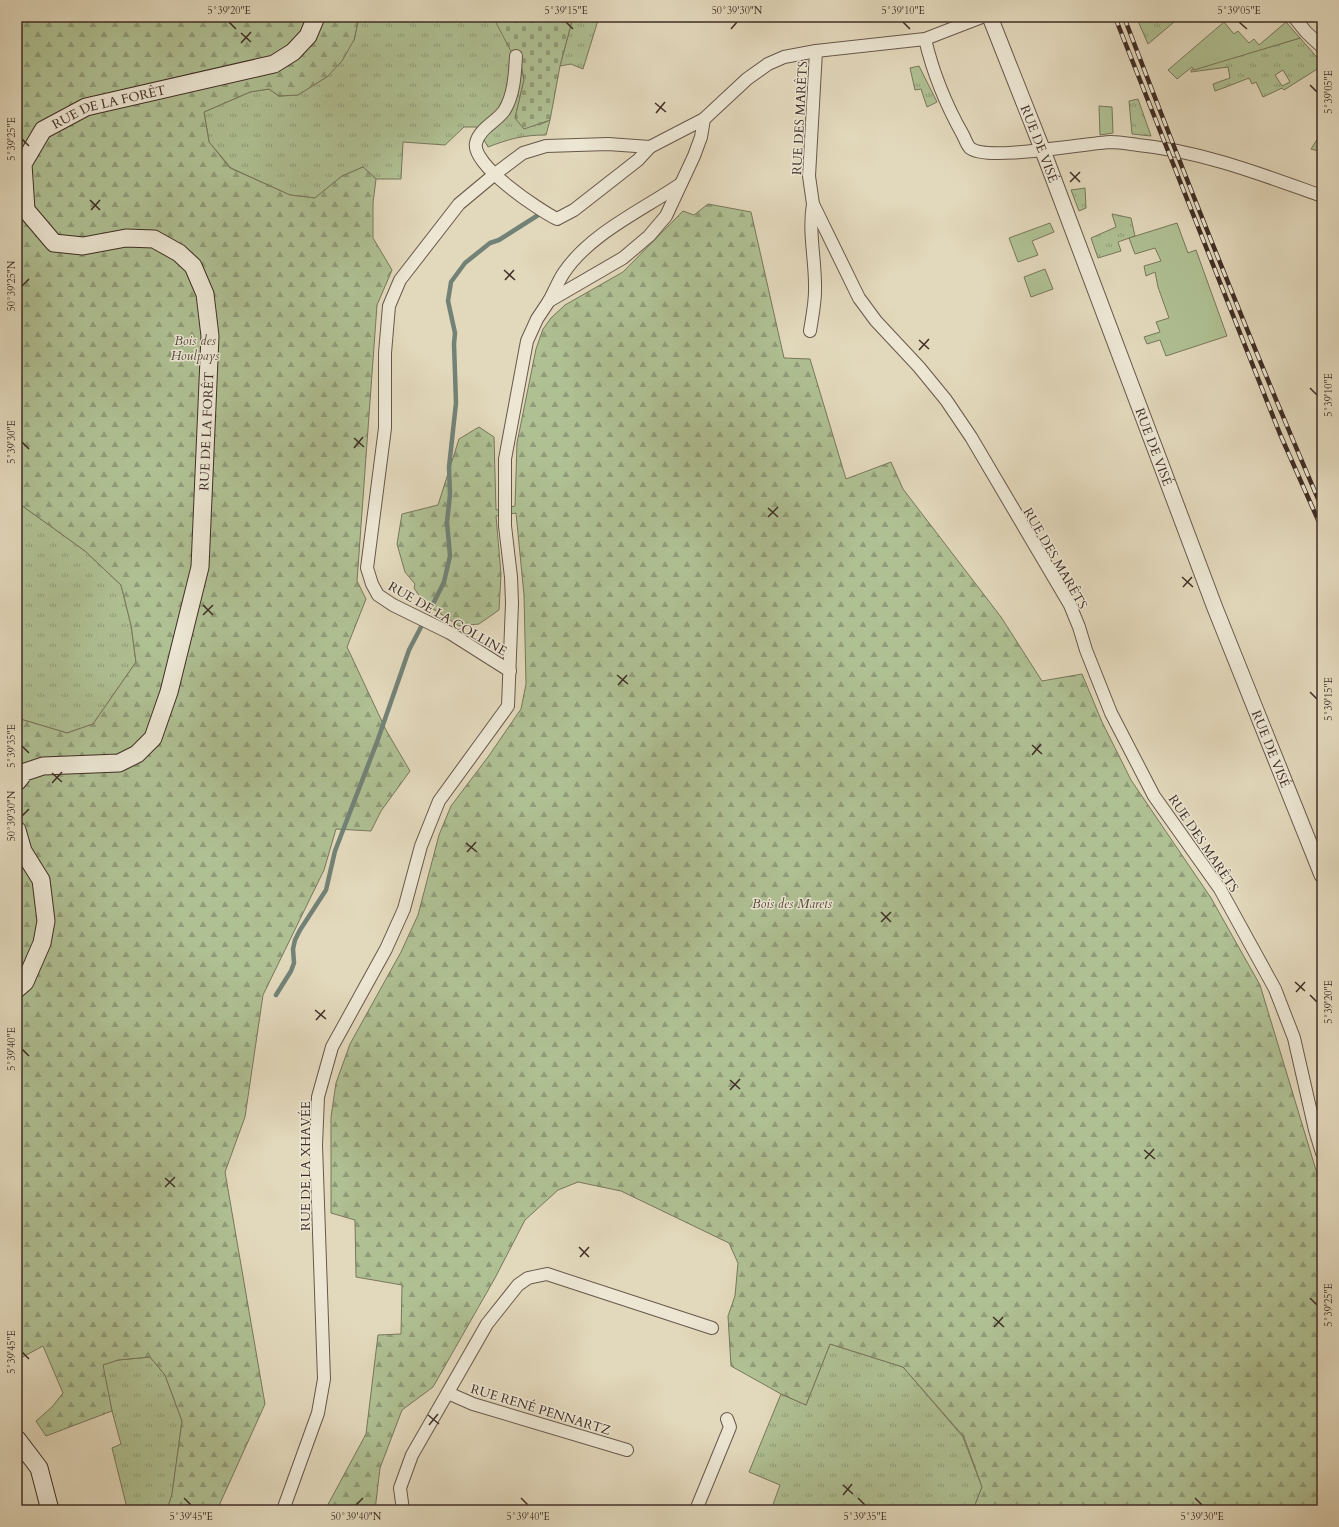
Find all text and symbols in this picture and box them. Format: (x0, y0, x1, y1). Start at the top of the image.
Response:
text: 5°39'20"E (207, 4, 251, 18)
text: 5°39'15"E (544, 4, 588, 18)
text: 50°39'30"N (712, 4, 763, 18)
text: 5°39'10"E (881, 4, 925, 18)
text: 5°39'05"E (1217, 4, 1261, 18)
street label: RUE DES MARÊTS (788, 61, 812, 176)
text: 5°39'05"E (1322, 70, 1336, 114)
street label: RUE DE LA FORÊT (49, 81, 168, 134)
street label: RUE DE VISÉ (1016, 102, 1062, 185)
text: 5°39'25"E (5, 117, 19, 161)
text: 50°39'25"N (5, 260, 19, 311)
park label: Bois des Houlpays (171, 332, 220, 365)
street label: RUE DE LA FORÊT (195, 371, 218, 491)
text: 5°39'10"E (1322, 373, 1336, 417)
street label: RUE DE VISÉ (1131, 406, 1176, 488)
text: 5°39'30"E (5, 420, 19, 464)
street label: RUE DES MARÊTS (1019, 505, 1092, 612)
street label: RUE DE LA COLLINE (385, 578, 510, 660)
text: 5°39'15"E (1322, 677, 1336, 721)
street label: RUE DE VISÉ (1247, 708, 1294, 790)
text: 5°39'35"E (5, 724, 19, 768)
text: 50°39'30"N (5, 790, 19, 841)
street label: RUE DES MARÊTS (1164, 791, 1243, 896)
park label: Bois des Marets (752, 895, 833, 913)
text: 5°39'20"E (1322, 980, 1336, 1024)
text: 5°39'40"E (5, 1027, 19, 1071)
street label: RUE DE LA XHAVÉE (297, 1101, 315, 1231)
text: 5°39'25"E (1322, 1283, 1336, 1327)
text: 5°39'45"E (5, 1330, 19, 1374)
street label: RUE RENÉ PENNARTZ (468, 1380, 613, 1440)
text: 5°39'45"E (169, 1510, 213, 1524)
text: 50°39'40"N (331, 1510, 382, 1524)
text: 5°39'40"E (506, 1510, 550, 1524)
text: 5°39'35"E (843, 1510, 887, 1524)
text: 5°39'30"E (1180, 1510, 1224, 1524)

